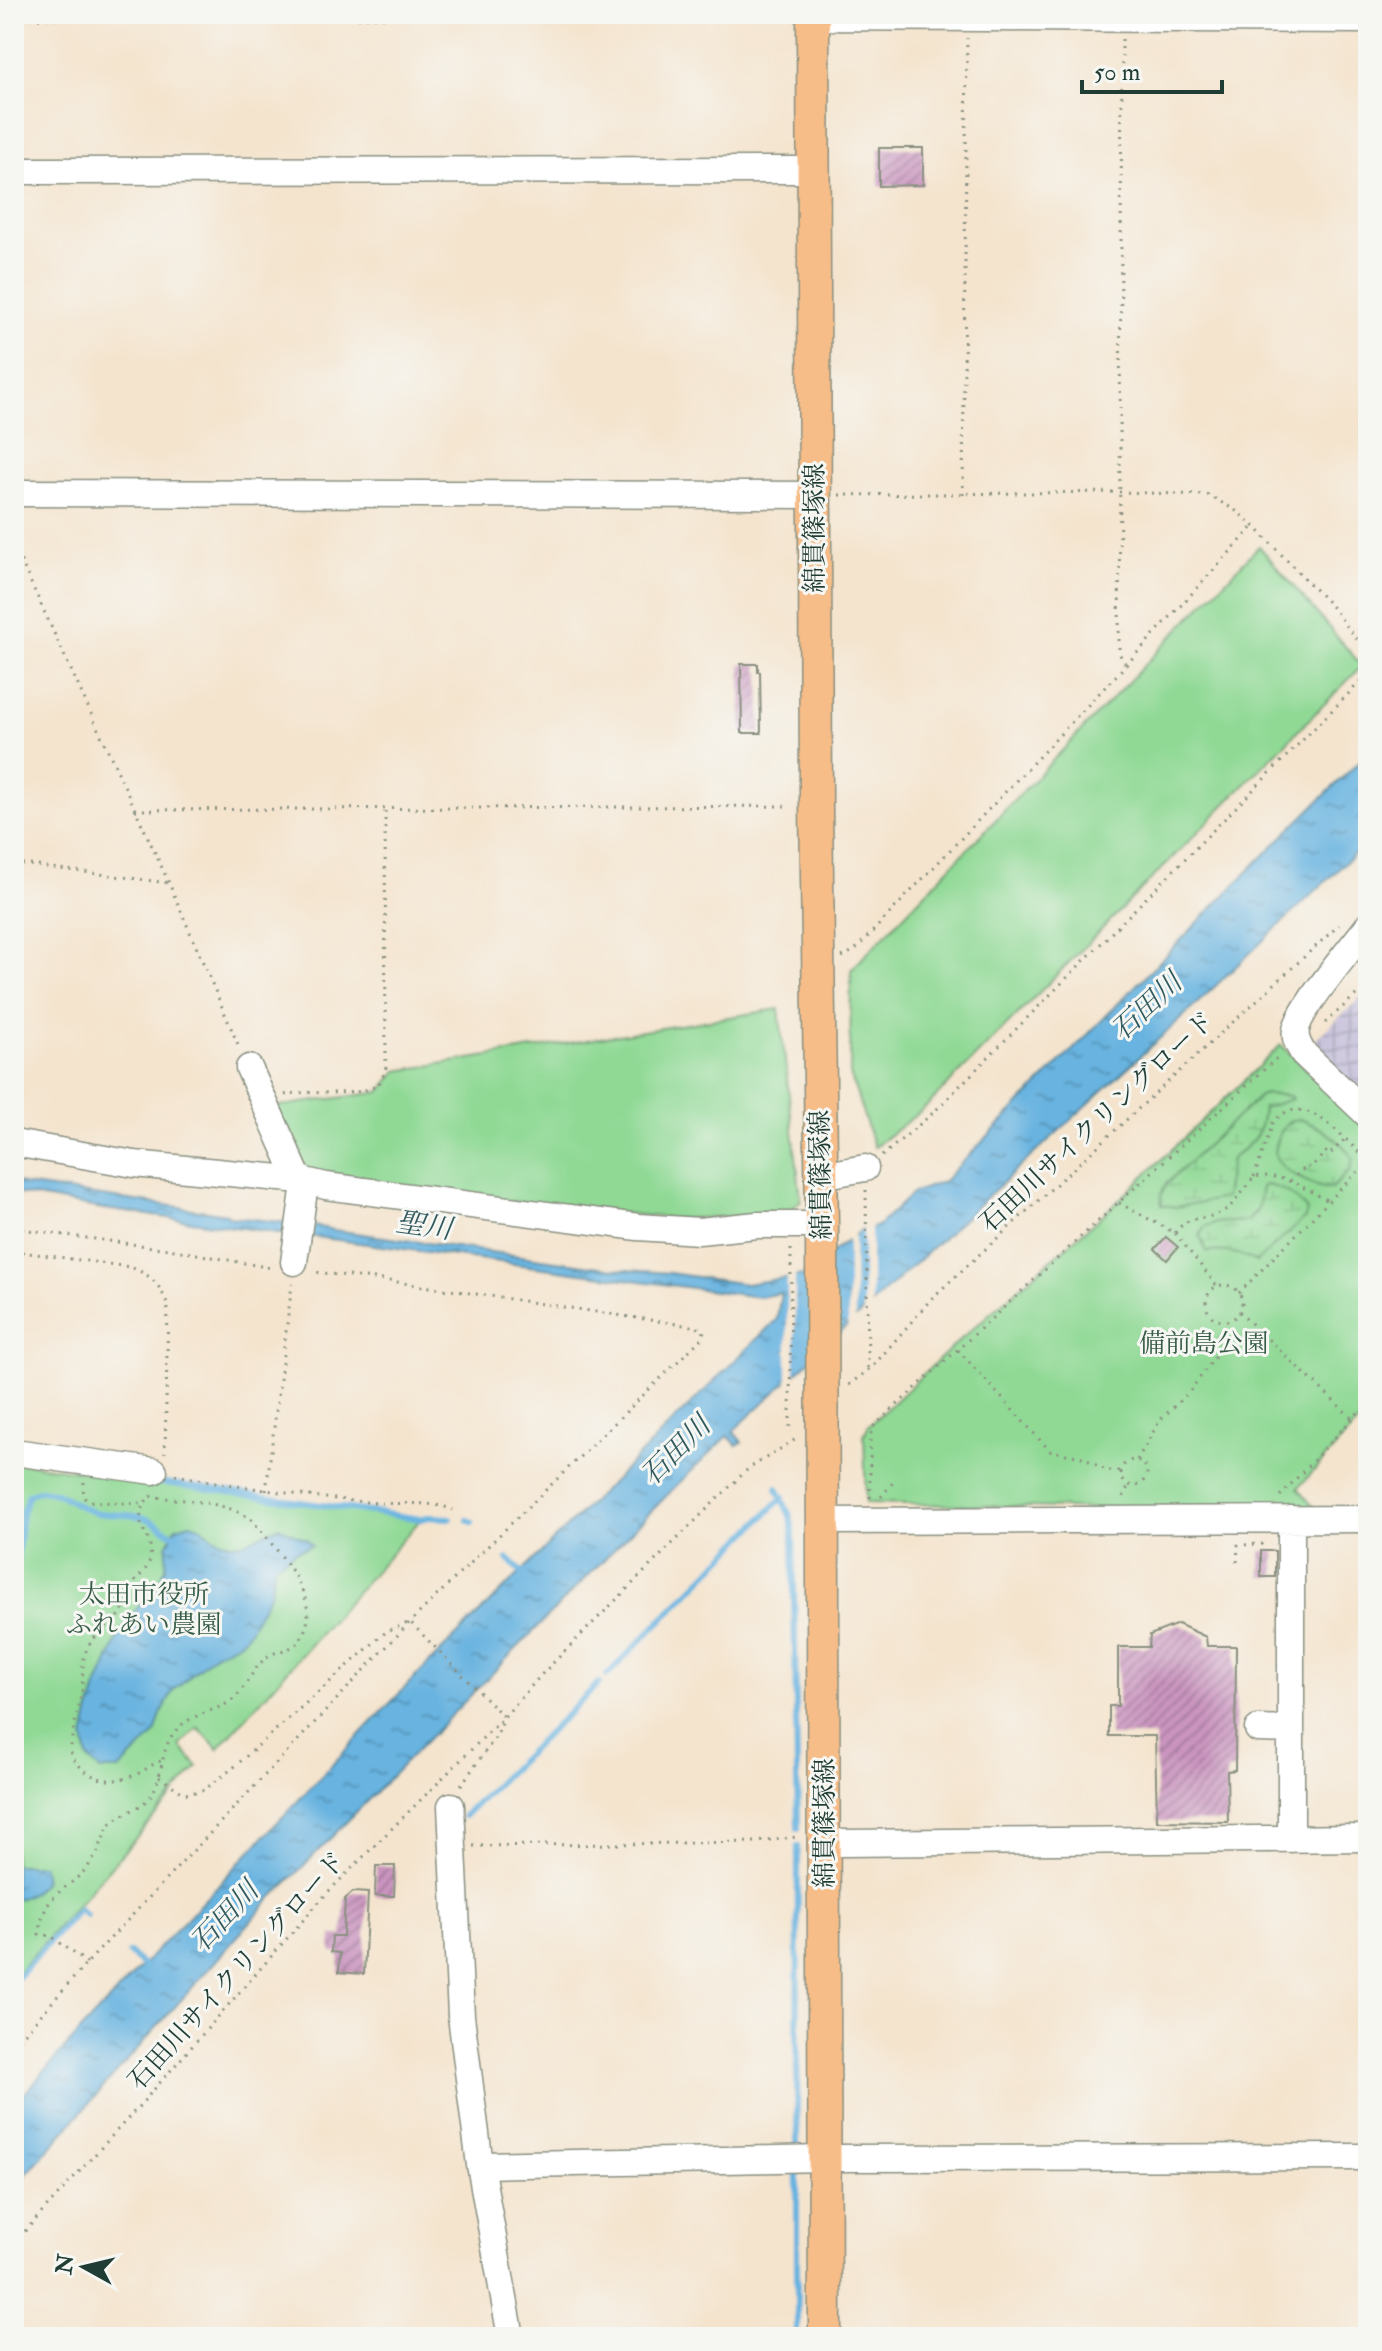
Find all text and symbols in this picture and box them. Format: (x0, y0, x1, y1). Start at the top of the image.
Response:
scale bar (1082, 44, 1222, 94)
text: 50 m (1094, 57, 1141, 88)
street label: 綿貫篠塚線 (799, 463, 831, 593)
water label: 石田川 (1104, 964, 1192, 1048)
street label: 石田川サイクリングロード (973, 1005, 1221, 1239)
street label: 綿貫篠塚線 (804, 1110, 838, 1240)
water label: 聖川 (394, 1205, 457, 1248)
park label: 備前島公園 (1139, 1328, 1269, 1360)
water label: 石田川 (634, 1407, 720, 1493)
park label: 太田市役所 ふれあい農園 (66, 1579, 222, 1641)
street label: 綿貫篠塚線 (809, 1758, 841, 1888)
street label: 石田川サイクリングロード (122, 1845, 352, 2097)
water label: 石田川 (184, 1872, 268, 1960)
north arrow (44, 2227, 124, 2307)
text: N (50, 2252, 80, 2277)

